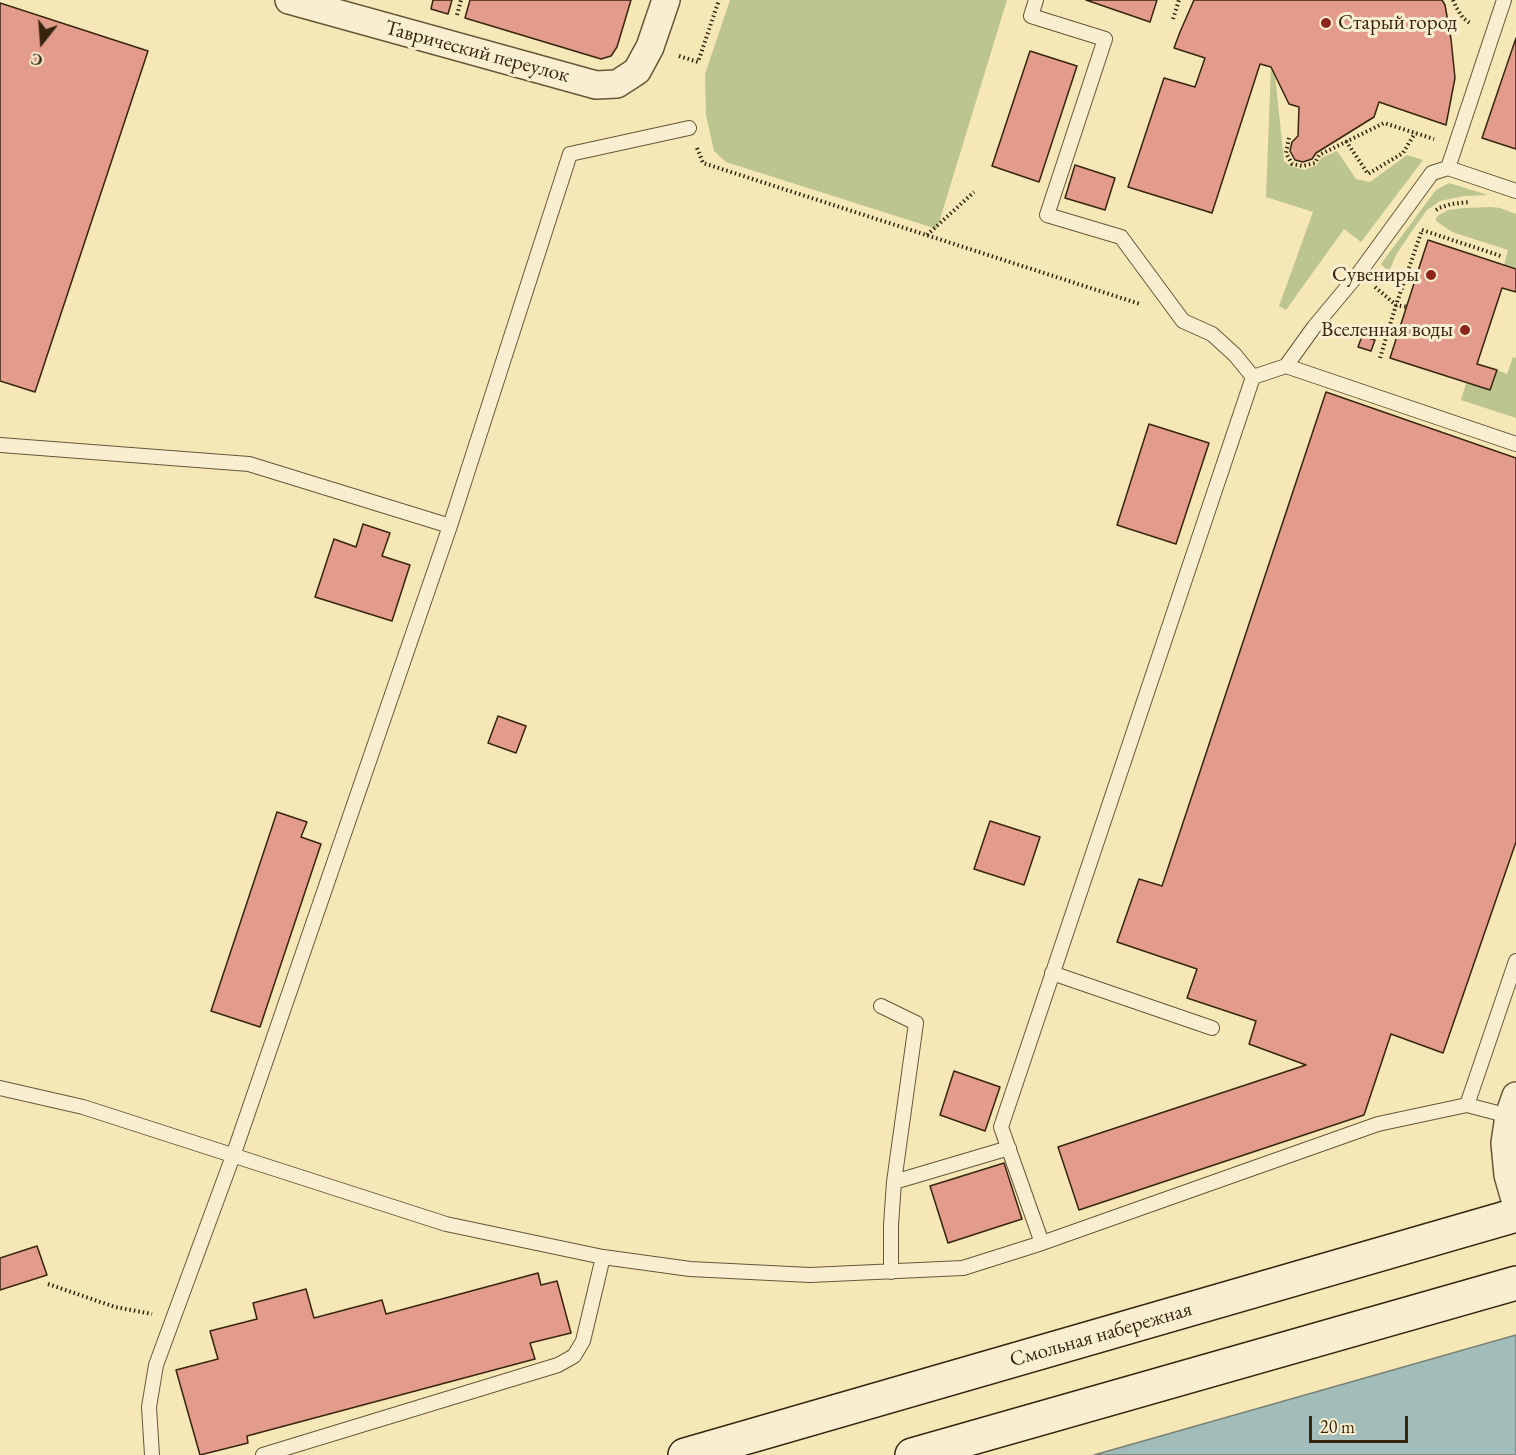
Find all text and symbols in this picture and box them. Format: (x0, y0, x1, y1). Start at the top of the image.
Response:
place label: Старый город (1338, 10, 1457, 36)
north arrow (12, 12, 72, 72)
street label: Таврический переулок (382, 15, 572, 89)
marker: Старый город (1319, 16, 1333, 30)
text: С (28, 48, 45, 71)
place label: Сувениры (1332, 262, 1419, 288)
marker: Сувениры (1424, 268, 1438, 282)
place label: Вселенная воды (1321, 317, 1453, 343)
marker: Вселенная воды (1458, 323, 1472, 337)
street label: Смольная набережная (1007, 1297, 1195, 1373)
scale bar (1312, 1404, 1411, 1442)
text: 20 m (1320, 1415, 1355, 1438)

